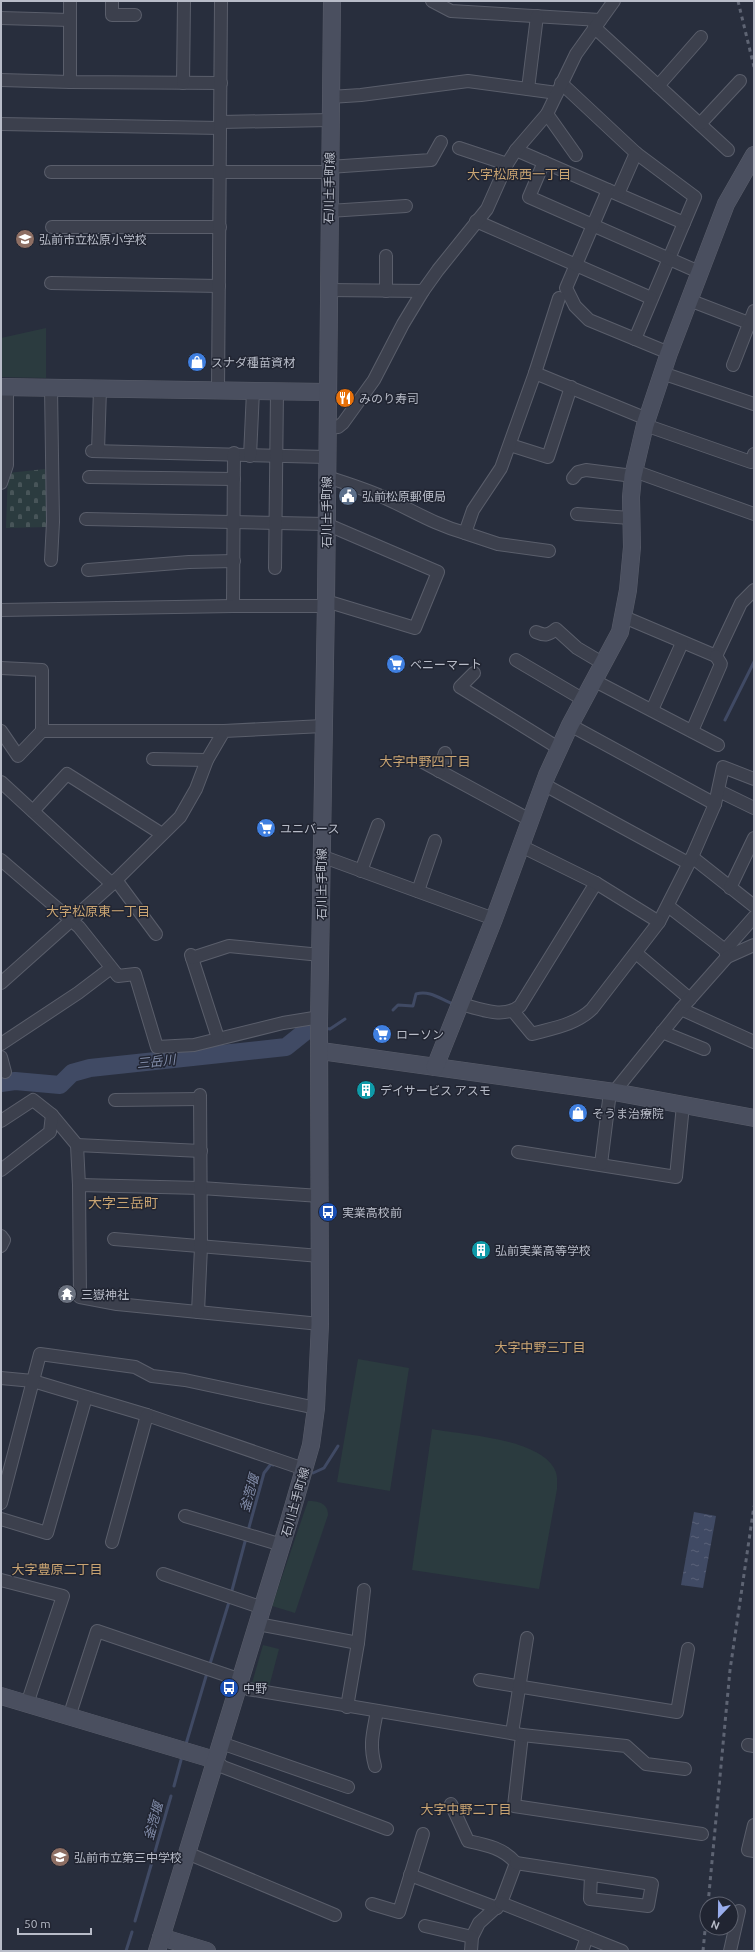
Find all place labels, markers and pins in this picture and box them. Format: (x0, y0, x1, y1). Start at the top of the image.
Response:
school or university icon: 弘前市立松原小学校 (14, 228, 36, 250)
place label: 弘前市立松原小学校 (39, 233, 147, 246)
shop icon: スナダ種苗資材 (186, 351, 208, 373)
place label: スナダ種苗資材 (211, 356, 295, 369)
restaurant icon: みのり寿司 (334, 387, 356, 409)
place label: みのり寿司 (359, 392, 419, 405)
public building icon: 弘前松原郵便局 (337, 485, 359, 507)
place label: 弘前松原郵便局 (362, 490, 446, 503)
supermarket icon: ベニーマート (385, 653, 407, 675)
place label: ベニーマート (410, 658, 482, 671)
supermarket icon: ユニバース (255, 817, 277, 839)
place label: ユニバース (280, 822, 339, 835)
supermarket icon: ローソン (371, 1023, 393, 1045)
place label: ローソン (396, 1028, 444, 1041)
building icon: デイサービス アスモ (355, 1079, 377, 1101)
place label: デイサービス アスモ (380, 1084, 491, 1097)
shop icon: そうま治療院 (567, 1102, 589, 1124)
place label: そうま治療院 (592, 1107, 664, 1120)
bus stop icon: 実業高校前 (317, 1201, 339, 1223)
place label: 実業高校前 (342, 1206, 402, 1219)
building icon: 弘前実業高等学校 (470, 1239, 492, 1261)
place label: 弘前実業高等学校 (495, 1244, 591, 1257)
temple icon: 三嶽神社 (56, 1283, 78, 1305)
place label: 三嶽神社 (81, 1288, 129, 1301)
bus stop icon: 中野 (218, 1677, 240, 1699)
place label: 中野 (243, 1682, 267, 1695)
school or university icon: 弘前市立第三中学校 (49, 1846, 71, 1868)
place label: 弘前市立第三中学校 (74, 1851, 182, 1864)

